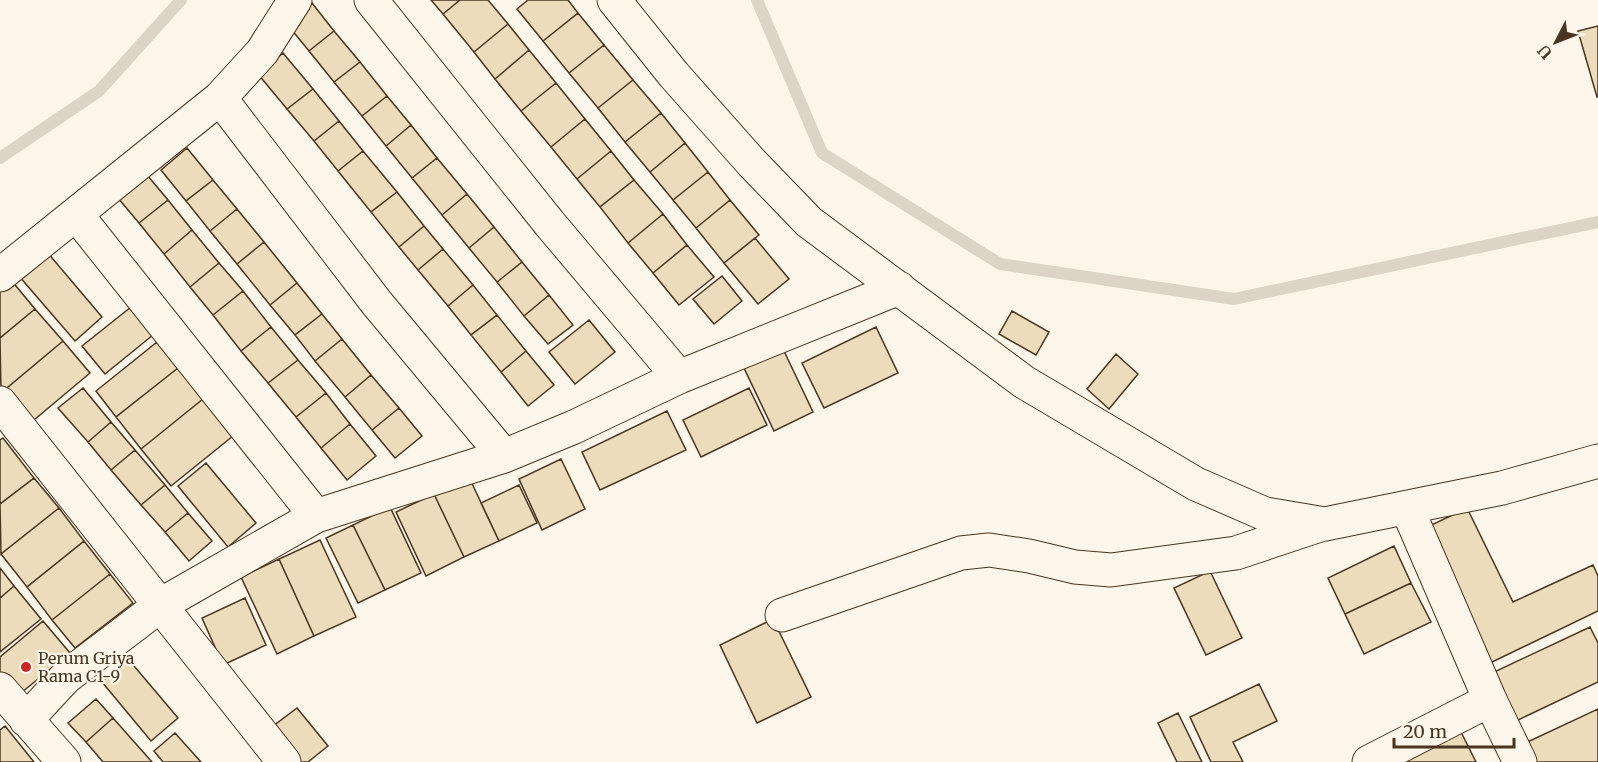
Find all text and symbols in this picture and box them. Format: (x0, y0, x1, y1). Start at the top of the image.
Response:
north arrow (1526, 12, 1586, 72)
text: U (1533, 41, 1556, 63)
place label: Perum Griya Rama C1-9 (38, 648, 135, 686)
marker: Perum Griya Rama C1-9 (19, 660, 33, 674)
scale bar (1394, 711, 1514, 749)
text: 20 m (1403, 720, 1447, 743)

